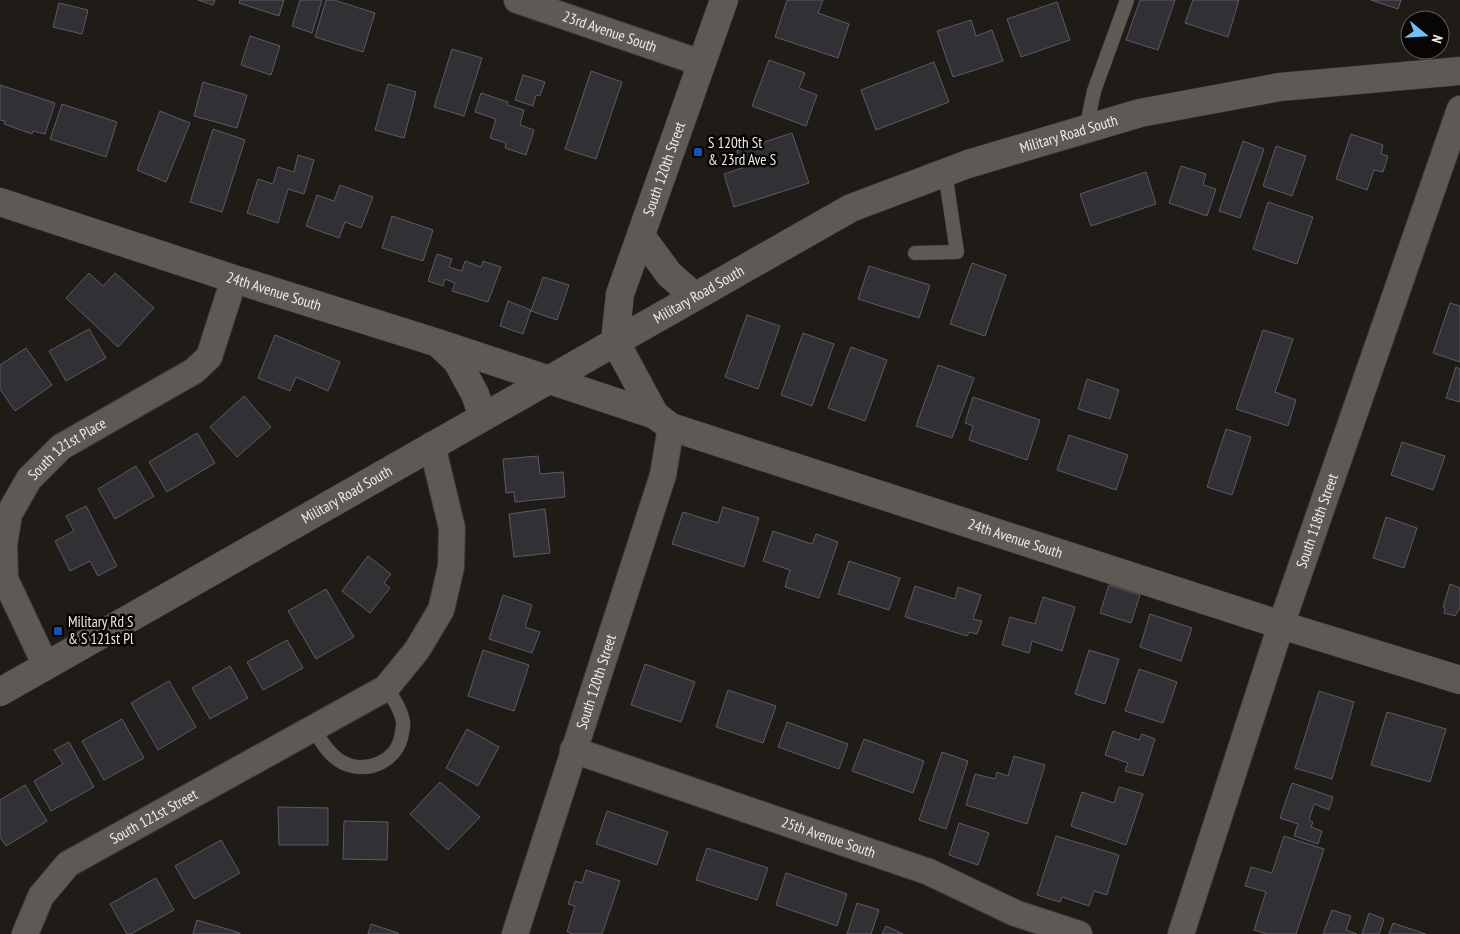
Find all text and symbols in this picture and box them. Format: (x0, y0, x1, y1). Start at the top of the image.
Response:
street label: 23rd Avenue South (560, 6, 659, 56)
north arrow (1400, 10, 1450, 60)
text: N (1428, 33, 1447, 45)
street label: Military Road South (1017, 110, 1120, 157)
street label: South 120th Street (638, 119, 689, 218)
place label: S 120th St & 23rd Ave S (708, 133, 776, 169)
marker: S 120th St & 23rd Ave S (692, 146, 704, 158)
street label: Military Road South (650, 261, 747, 327)
street label: 24th Avenue South (224, 267, 324, 315)
street label: South 121st Place (24, 413, 109, 484)
street label: Military Road South (298, 461, 395, 528)
street label: South 118th Street (1292, 471, 1342, 570)
street label: 24th Avenue South (966, 514, 1065, 562)
place label: Military Rd S & S 121st Pl (68, 612, 134, 648)
marker: Military Rd S & S 121st Pl (52, 625, 64, 637)
street label: South 120th Street (572, 632, 620, 732)
street label: South 121st Street (106, 784, 201, 848)
street label: 25th Avenue South (779, 812, 878, 862)

